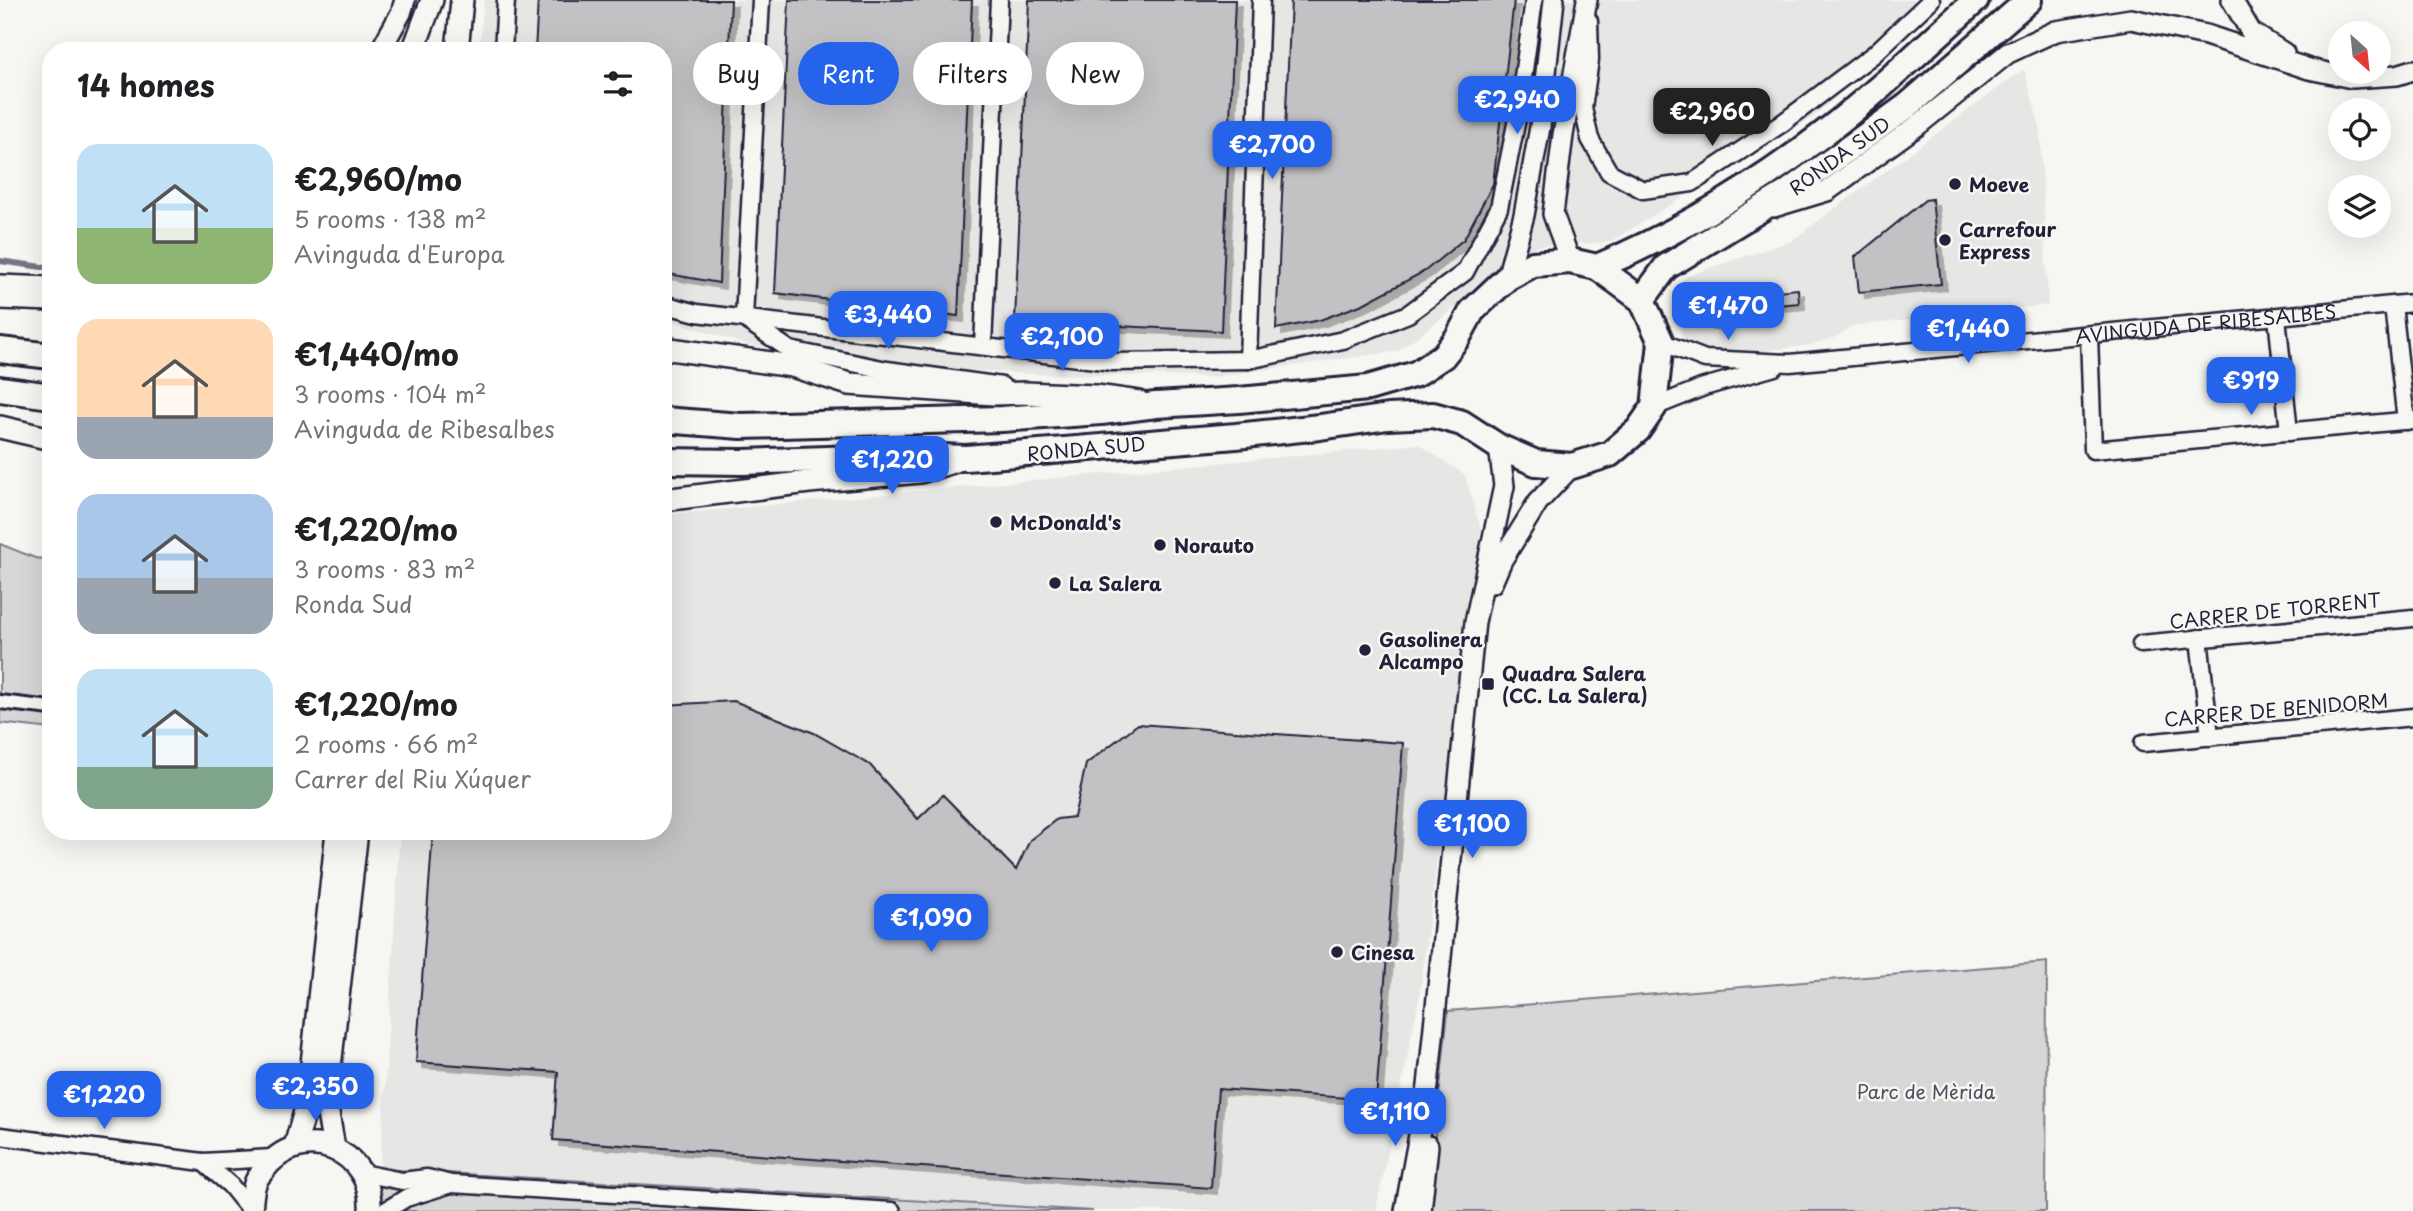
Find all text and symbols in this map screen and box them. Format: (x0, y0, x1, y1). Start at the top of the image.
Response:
north arrow (2328, 21, 2390, 84)
map controls (2328, 21, 2391, 238)
chip: Buy (693, 42, 784, 105)
chip: Rent (798, 42, 899, 105)
chip: Filters (913, 42, 1032, 105)
chip: New (1046, 42, 1144, 105)
text: 14 homes (77, 62, 215, 107)
icon: filters (599, 65, 637, 103)
pin: €2,940 (1460, 76, 1574, 136)
text: €2,940 (1474, 81, 1560, 116)
pin: €2,960 (1655, 88, 1769, 148)
text: €2,960 (1669, 93, 1755, 128)
button: locate (2328, 98, 2391, 161)
street label: RONDA SUD (1783, 109, 1895, 201)
pin: €2,700 (1215, 122, 1329, 181)
text: €2,700 (1229, 126, 1315, 161)
text: €2,960/mo (294, 156, 462, 201)
place label: Moeve (1969, 170, 2029, 198)
icon: home (133, 172, 217, 256)
button: layers (2328, 175, 2391, 238)
marker: Moeve (1947, 176, 1963, 192)
text: 5 rooms · 138 m² (294, 201, 487, 236)
place label: Carrefour Express (1959, 215, 2056, 265)
marker: Carrefour Express (1937, 232, 1953, 248)
text: Avinguda d'Europa (294, 236, 505, 271)
pin: €1,470 (1671, 282, 1785, 342)
text: €1,470 (1688, 287, 1768, 322)
pin: €3,440 (831, 292, 945, 351)
text: €3,440 (844, 296, 932, 331)
street label: AVINGUDA DE RIBESALBES (2074, 296, 2338, 349)
pin: €1,440 (1911, 306, 2025, 365)
text: €1,440 (1926, 310, 2010, 345)
pin: €2,100 (1005, 314, 1119, 373)
text: €2,100 (1020, 318, 1104, 353)
text: €1,440/mo (294, 331, 459, 376)
icon: home (133, 347, 217, 431)
pin: €919 (2210, 358, 2292, 417)
text: €919 (2223, 362, 2279, 397)
text: 3 rooms · 104 m² (294, 376, 487, 411)
text: Avinguda de Ribesalbes (294, 411, 555, 446)
street label: RONDA SUD (1026, 429, 1146, 467)
pin: €1,220 (835, 436, 949, 496)
text: €1,220 (851, 441, 933, 476)
text: €1,220/mo (294, 506, 458, 551)
place label: McDonald's (1010, 508, 1121, 536)
marker: McDonald's (988, 514, 1004, 530)
icon: home (133, 522, 217, 606)
place label: Norauto (1174, 531, 1254, 559)
marker: Norauto (1152, 537, 1168, 553)
text: 3 rooms · 83 m² (294, 551, 476, 586)
place label: La Salera (1069, 569, 1162, 597)
marker: La Salera (1047, 575, 1063, 591)
street label: CARRER DE TORRENT (2168, 585, 2382, 635)
text: Ronda Sud (294, 586, 413, 621)
place label: Gasolinera Alcampo (1379, 625, 1483, 675)
marker: Gasolinera Alcampo (1357, 642, 1373, 658)
place label: Quadra Salera (CC. La Salera) (1502, 659, 1648, 709)
marker: Quadra Salera (CC. La Salera) (1480, 676, 1496, 692)
text: €1,220/mo (294, 681, 458, 726)
street label: CARRER DE BENIDORM (2163, 685, 2389, 733)
icon: home (133, 697, 217, 781)
text: 2 rooms · 66 m² (294, 726, 478, 761)
text: Carrer del Riu Xúquer (294, 761, 531, 796)
pin: €1,100 (1415, 800, 1529, 860)
text: €1,100 (1434, 805, 1510, 840)
pin: €1,090 (874, 894, 988, 954)
text: €1,090 (890, 899, 972, 934)
place label: Cinesa (1351, 938, 1415, 966)
marker: Cinesa (1329, 944, 1345, 960)
pin: €2,350 (258, 1064, 372, 1123)
text: €2,350 (272, 1068, 358, 1103)
pin: €1,220 (47, 1072, 161, 1131)
text: €1,220 (63, 1076, 145, 1111)
park label: Parc de Mèrida (1857, 1077, 1996, 1105)
pin: €1,110 (1338, 1088, 1452, 1148)
text: €1,110 (1360, 1093, 1430, 1128)

